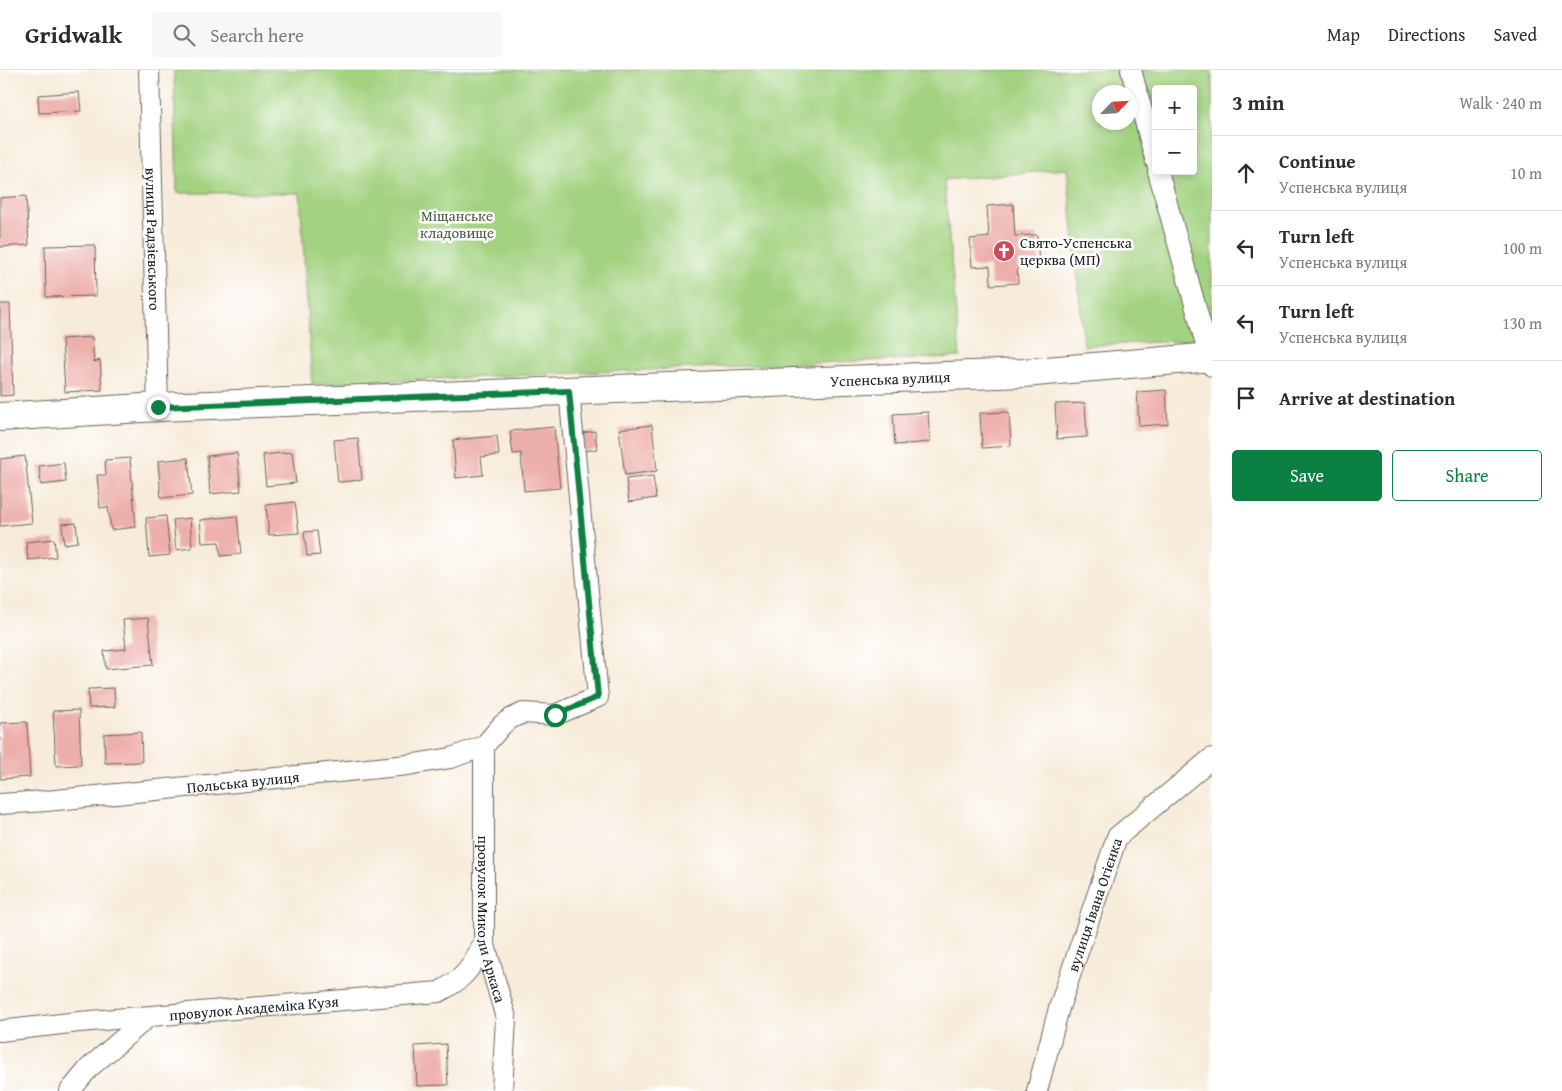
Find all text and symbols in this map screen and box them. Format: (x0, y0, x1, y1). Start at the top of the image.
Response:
search box (152, 12, 502, 57)
text: Gridwalk (25, 17, 122, 52)
icon: search (170, 21, 198, 49)
text: Search here (210, 21, 304, 49)
text: Map (1327, 21, 1360, 48)
text: Directions (1388, 21, 1465, 48)
text: Saved (1493, 21, 1537, 48)
north arrow (1092, 85, 1137, 130)
map controls (1152, 85, 1197, 175)
button: + (1152, 85, 1197, 130)
text: 3 min (1232, 87, 1284, 118)
text: Walk · 240 m (1459, 91, 1542, 115)
button: − (1152, 130, 1197, 175)
text: Continue (1279, 147, 1356, 175)
icon: ahead (1232, 159, 1260, 187)
text: 10 m (1510, 161, 1542, 185)
street label: вулиця Радзієвського (141, 167, 166, 311)
text: Успенська вулиця (1279, 175, 1407, 199)
park label: Міщанське кладовище (420, 205, 494, 243)
text: Turn left (1279, 222, 1354, 250)
place label: Свято-Успенська церква (МП) (1020, 232, 1133, 270)
icon: left (1232, 234, 1260, 262)
text: 100 m (1502, 236, 1542, 260)
church icon: Свято-Успенська церква (МП) (992, 239, 1016, 263)
text: Успенська вулиця (1279, 250, 1407, 274)
text: Turn left (1279, 297, 1354, 325)
icon: left (1232, 309, 1260, 337)
text: 130 m (1502, 311, 1542, 335)
text: Успенська вулиця (1279, 325, 1407, 349)
street label: Успенська вулиця (830, 365, 951, 391)
icon: arrive (1232, 384, 1260, 412)
text: Arrive at destination (1279, 384, 1455, 412)
route end (147, 396, 170, 419)
button: Save (1232, 450, 1382, 501)
button: Share (1392, 450, 1542, 501)
route start (544, 704, 567, 727)
street label: Польська вулиця (186, 765, 301, 797)
street label: вулиця Івана Огієнка (1062, 834, 1127, 974)
street label: провулок Миколи Аркаса (473, 835, 512, 1006)
street label: провулок Академіка Кузя (168, 990, 340, 1025)

